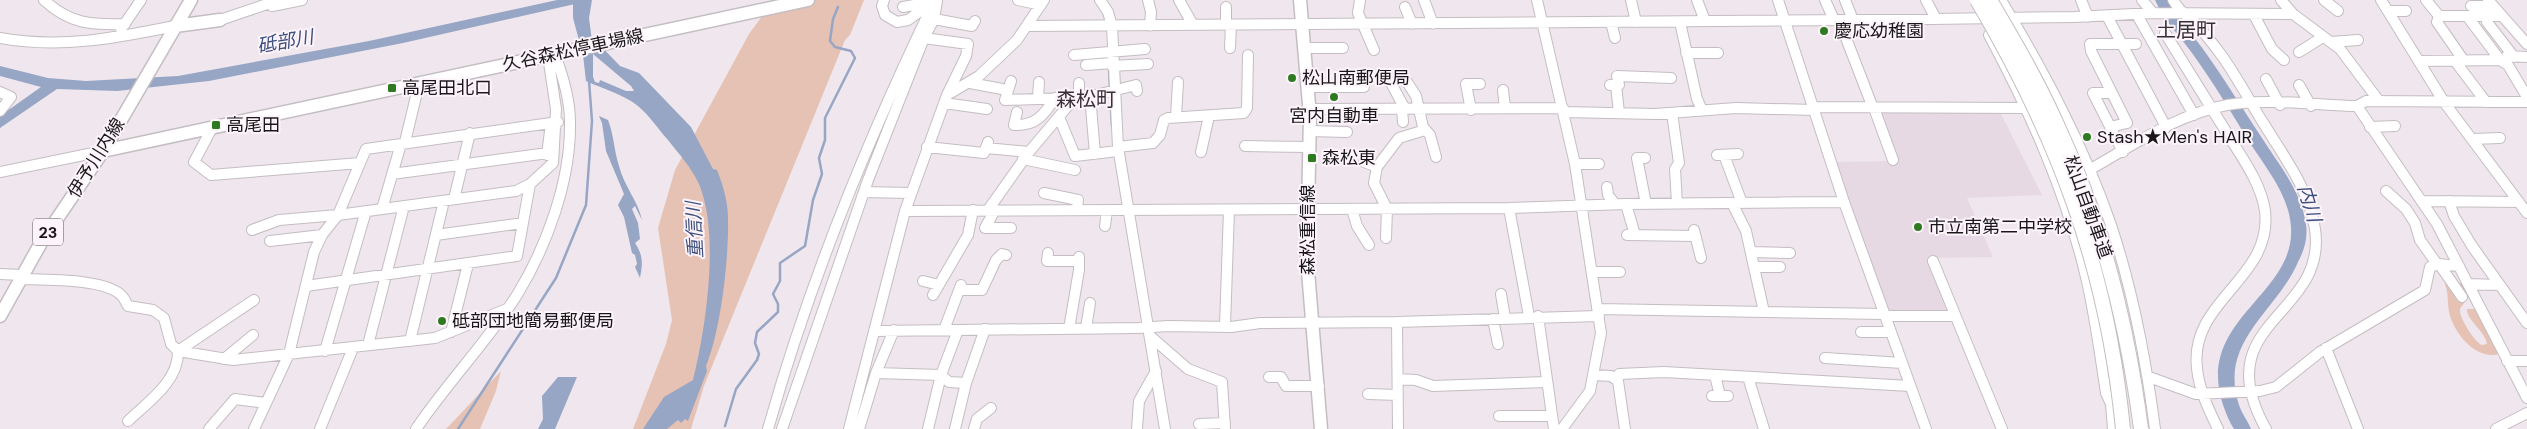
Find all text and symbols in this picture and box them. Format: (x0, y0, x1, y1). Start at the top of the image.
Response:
district label: 土居町 (2156, 17, 2216, 43)
place label: 慶応幼稚園 (1834, 19, 1924, 43)
street label: 久谷森松停車場線 (500, 23, 646, 77)
water label: 砥部川 (255, 24, 317, 59)
marker: 慶応幼稚園 (1818, 25, 1830, 37)
place label: 松山南郵便局 (1302, 66, 1410, 90)
marker: 松山南郵便局 (1286, 72, 1298, 84)
place label: 高尾田北口 (402, 76, 492, 100)
marker: 高尾田北口 (386, 82, 398, 94)
district label: 森松町 (1056, 86, 1116, 112)
marker: 宮内自動車 (1328, 91, 1340, 103)
place label: 宮内自動車 (1289, 104, 1379, 128)
street label: 伊予川内線 (62, 113, 130, 203)
place label: 高尾田 (226, 113, 280, 137)
marker: 高尾田 (210, 119, 222, 131)
place label: Stash★Men's HAIR (2097, 125, 2252, 149)
marker: Stash★Men's HAIR (2081, 131, 2093, 143)
place label: 森松東 (1322, 146, 1376, 170)
marker: 森松東 (1306, 152, 1318, 164)
street label: 松山自動車道 (2058, 152, 2118, 262)
water label: 内川 (2292, 181, 2328, 227)
street label: 森松重信線 (1296, 185, 1320, 275)
water label: 重信川 (680, 199, 708, 259)
place label: 市立南第二中学校 (1928, 215, 2072, 239)
road number: 23 (33, 218, 63, 246)
marker: 市立南第二中学校 (1912, 221, 1924, 233)
place label: 砥部団地簡易郵便局 (452, 309, 614, 333)
marker: 砥部団地簡易郵便局 (436, 315, 448, 327)

